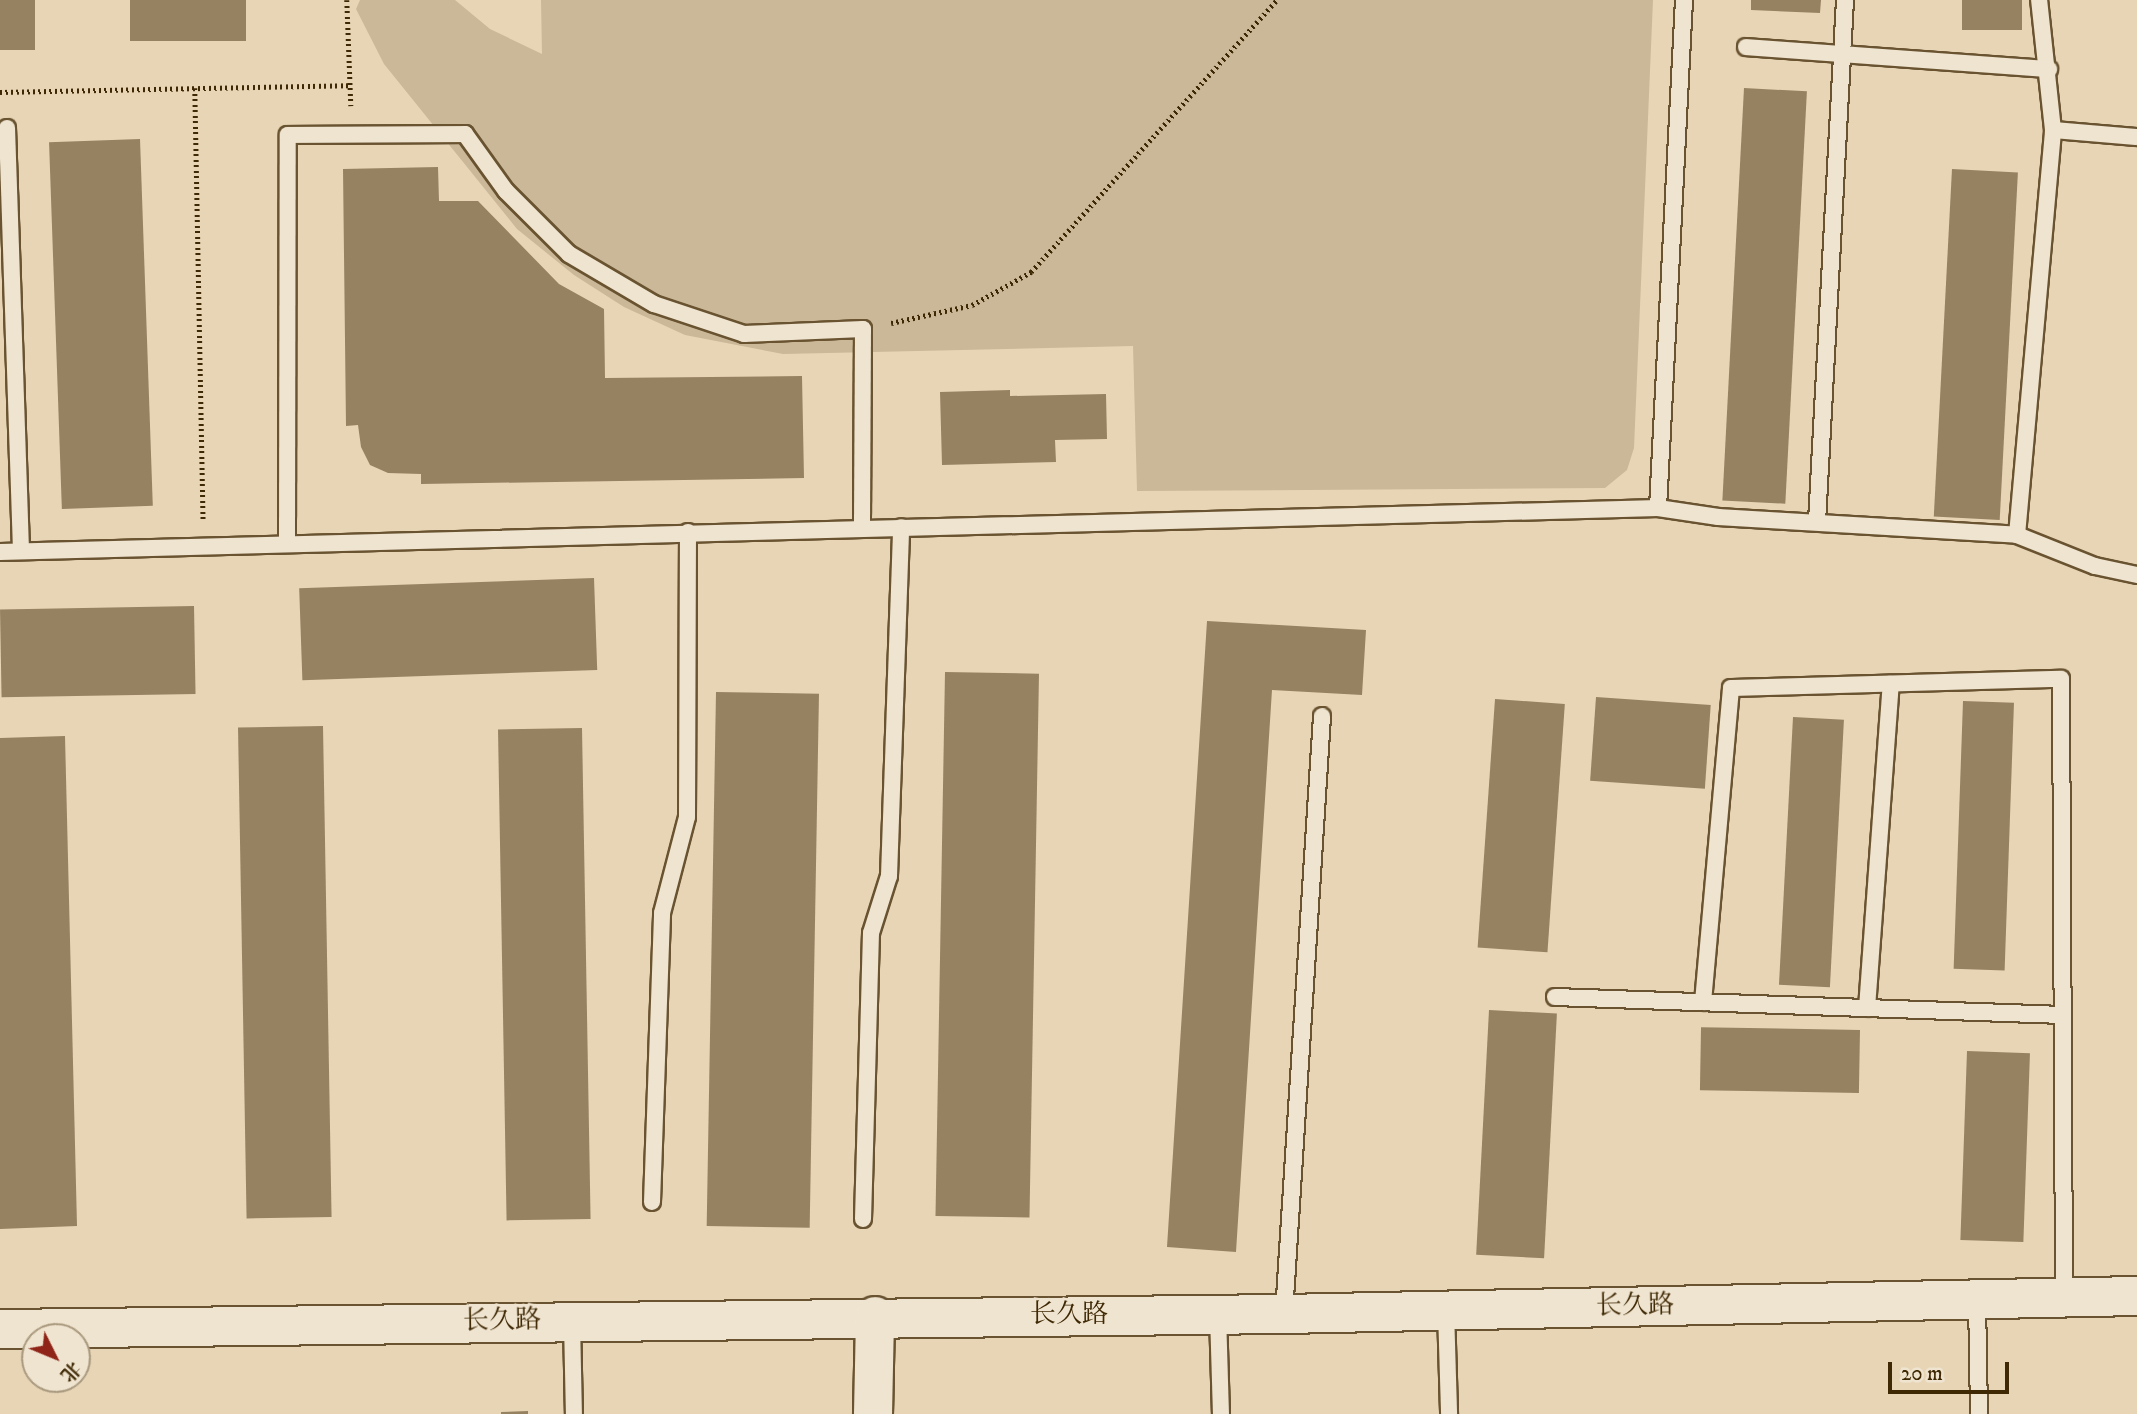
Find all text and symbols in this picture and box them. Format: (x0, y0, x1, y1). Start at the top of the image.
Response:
street label: 长久路 (1596, 1290, 1674, 1322)
street label: 长久路 (1030, 1299, 1108, 1331)
street label: 长久路 (463, 1305, 541, 1337)
north arrow (21, 1323, 91, 1393)
scale bar (1892, 1348, 2013, 1392)
text: 北 (55, 1356, 85, 1386)
text: 20 m (1901, 1361, 1943, 1387)

